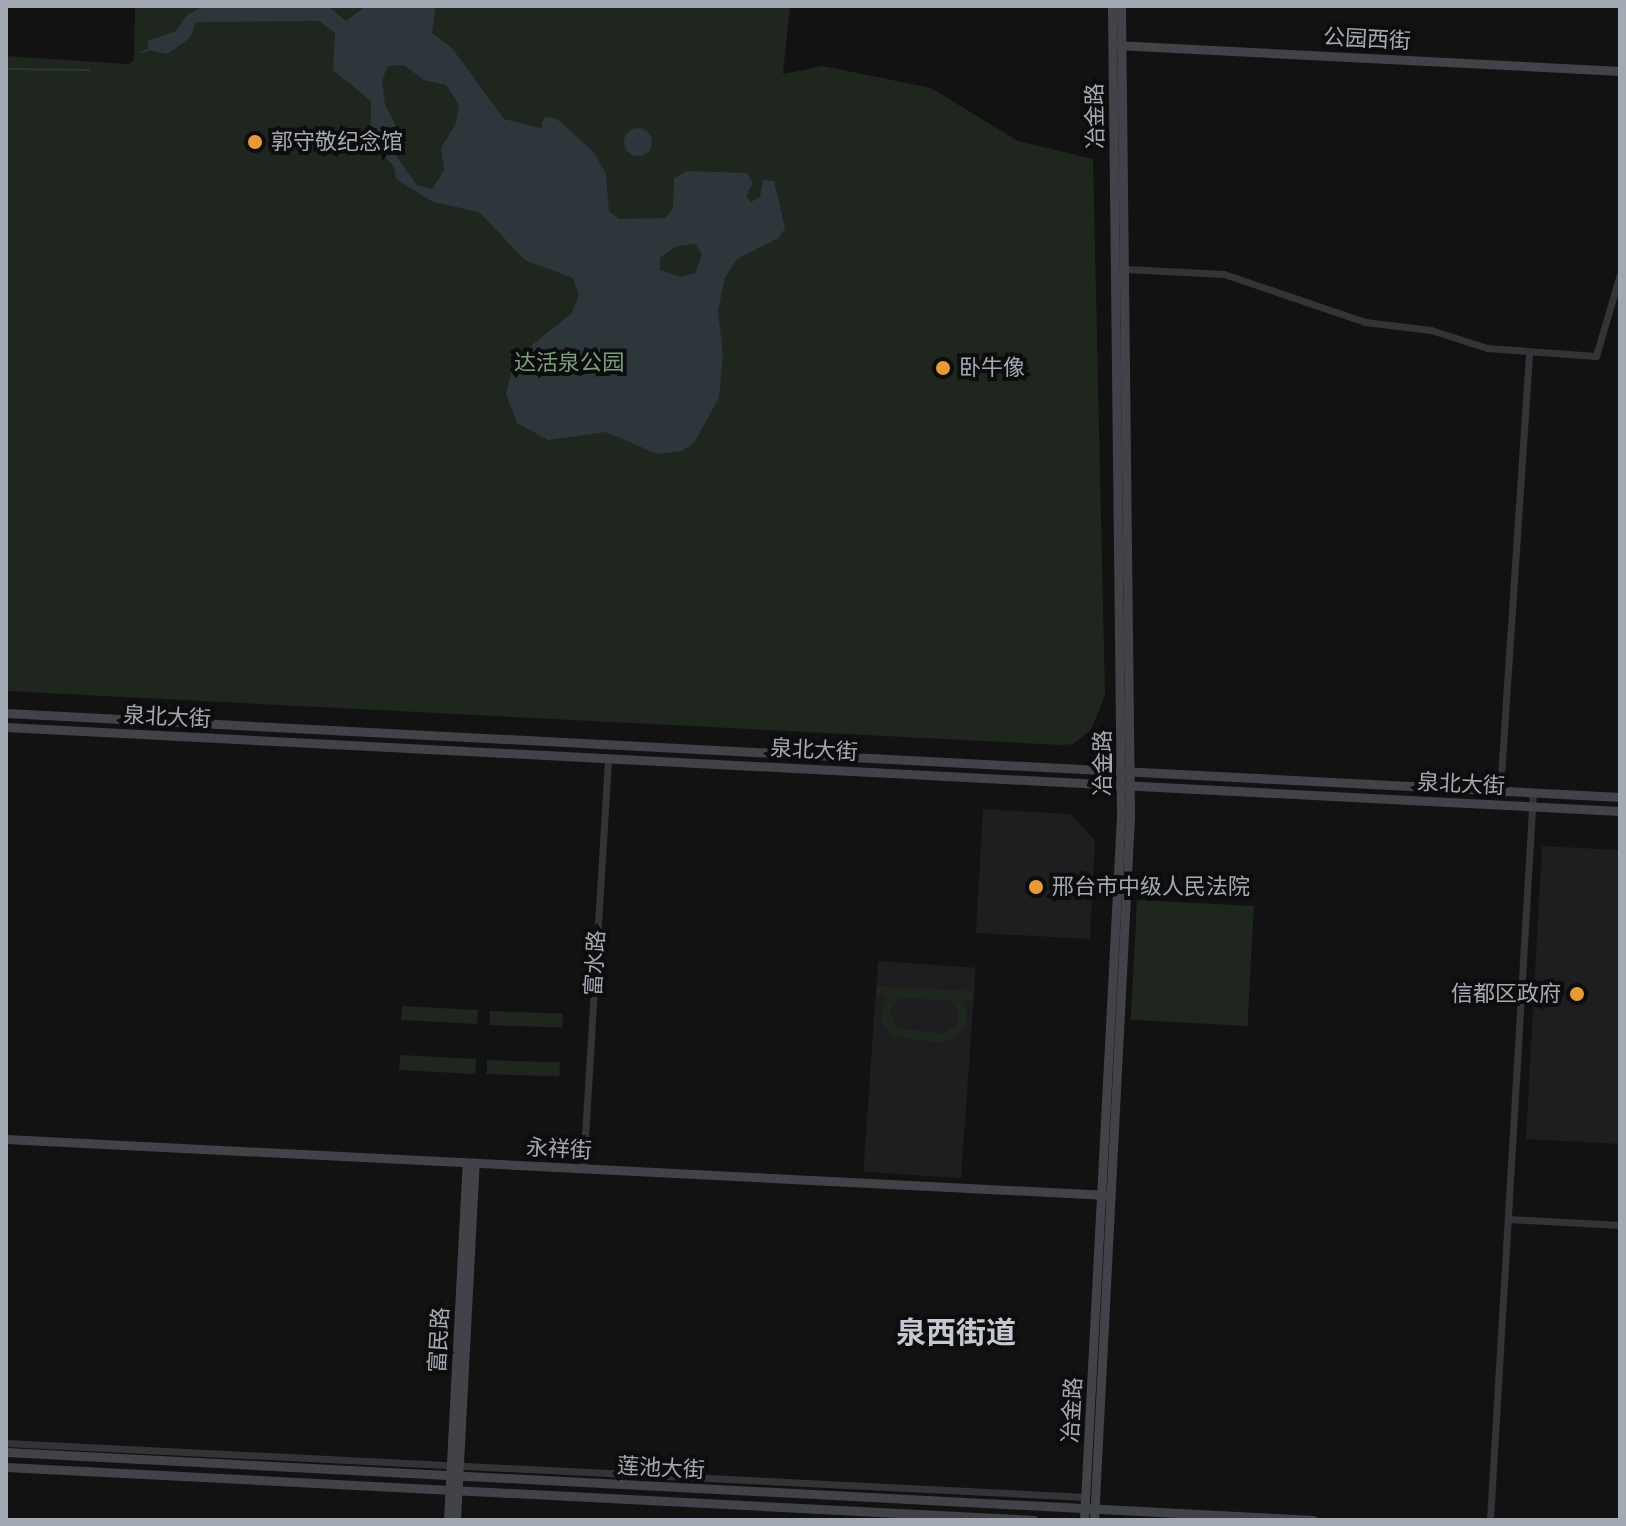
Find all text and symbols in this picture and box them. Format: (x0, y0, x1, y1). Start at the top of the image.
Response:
street label: 公园西街 (1322, 24, 1412, 54)
street label: 冶金路 (1081, 83, 1109, 149)
place label: 郭守敬纪念馆 (271, 129, 403, 155)
marker: 郭守敬纪念馆 (246, 133, 264, 151)
park label: 达活泉公园 (514, 350, 624, 376)
place label: 卧牛像 (959, 355, 1025, 381)
marker: 卧牛像 (934, 359, 952, 377)
street label: 泉北大街 (122, 702, 212, 732)
street label: 冶金路 (1090, 730, 1116, 796)
street label: 泉北大街 (769, 735, 859, 765)
street label: 泉北大街 (1416, 769, 1506, 799)
place label: 邢台市中级人民法院 (1052, 874, 1250, 900)
marker: 邢台市中级人民法院 (1027, 878, 1045, 896)
street label: 富水路 (580, 929, 610, 997)
place label: 信都区政府 (1451, 981, 1561, 1007)
marker: 信都区政府 (1568, 985, 1586, 1003)
street label: 永祥街 (525, 1134, 593, 1164)
street label: 富民路 (424, 1306, 454, 1374)
district label: 泉西街道 (896, 1314, 1016, 1350)
street label: 冶金路 (1057, 1376, 1087, 1444)
street label: 莲池大街 (616, 1453, 706, 1483)

